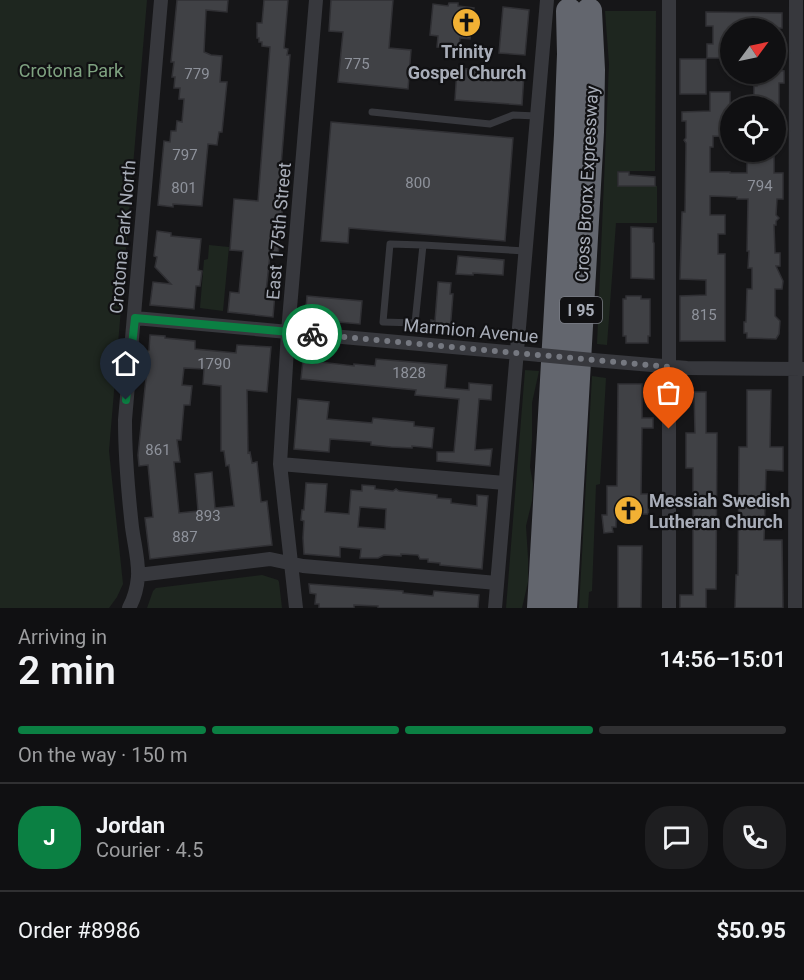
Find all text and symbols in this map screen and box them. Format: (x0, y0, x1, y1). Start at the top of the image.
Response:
church icon: Trinity Gospel Church (451, 7, 483, 39)
north arrow (720, 18, 786, 84)
map controls (720, 18, 786, 162)
place label: Trinity Gospel Church (408, 41, 526, 83)
house number: 775 (344, 55, 370, 73)
park label: Crotona Park (19, 60, 124, 81)
house number: 779 (184, 65, 210, 83)
street label: Cross Bronx Expressway (571, 85, 602, 283)
button: locate (720, 96, 786, 162)
house number: 797 (172, 146, 198, 164)
street label: Crotona Park North (105, 159, 140, 315)
street label: East 175th Street (262, 161, 295, 301)
house number: 800 (405, 174, 431, 192)
house number: 794 (747, 177, 773, 195)
house number: 801 (171, 179, 197, 197)
road number: I 95 (560, 297, 602, 323)
courier (282, 304, 342, 364)
house number: 815 (691, 306, 717, 324)
street label: Marmion Avenue (403, 314, 539, 347)
icon: bike (296, 318, 329, 351)
pin (100, 338, 151, 400)
icon: home (109, 347, 142, 380)
house number: 1790 (197, 355, 231, 373)
house number: 1828 (392, 364, 426, 382)
pin (643, 367, 694, 429)
icon: bag (652, 376, 685, 409)
house number: 861 (145, 441, 171, 459)
place label: Messiah Swedish Lutheran Church (649, 490, 790, 532)
church icon: Messiah Swedish Lutheran Church (612, 495, 644, 527)
house number: 893 (195, 507, 221, 525)
house number: 887 (172, 528, 198, 546)
text: Arriving in (18, 625, 107, 649)
text: 14:56–15:01 (659, 647, 786, 672)
text: 2 min (18, 648, 116, 694)
text: On the way · 150 m (18, 743, 187, 767)
button: chat (645, 806, 708, 869)
button: phone (723, 806, 786, 869)
text: Jordan (96, 813, 165, 838)
text: J (43, 825, 56, 850)
text: Courier · 4.5 (96, 838, 203, 862)
text: Order #8986 (18, 918, 140, 943)
text: $50.95 (717, 918, 786, 943)

